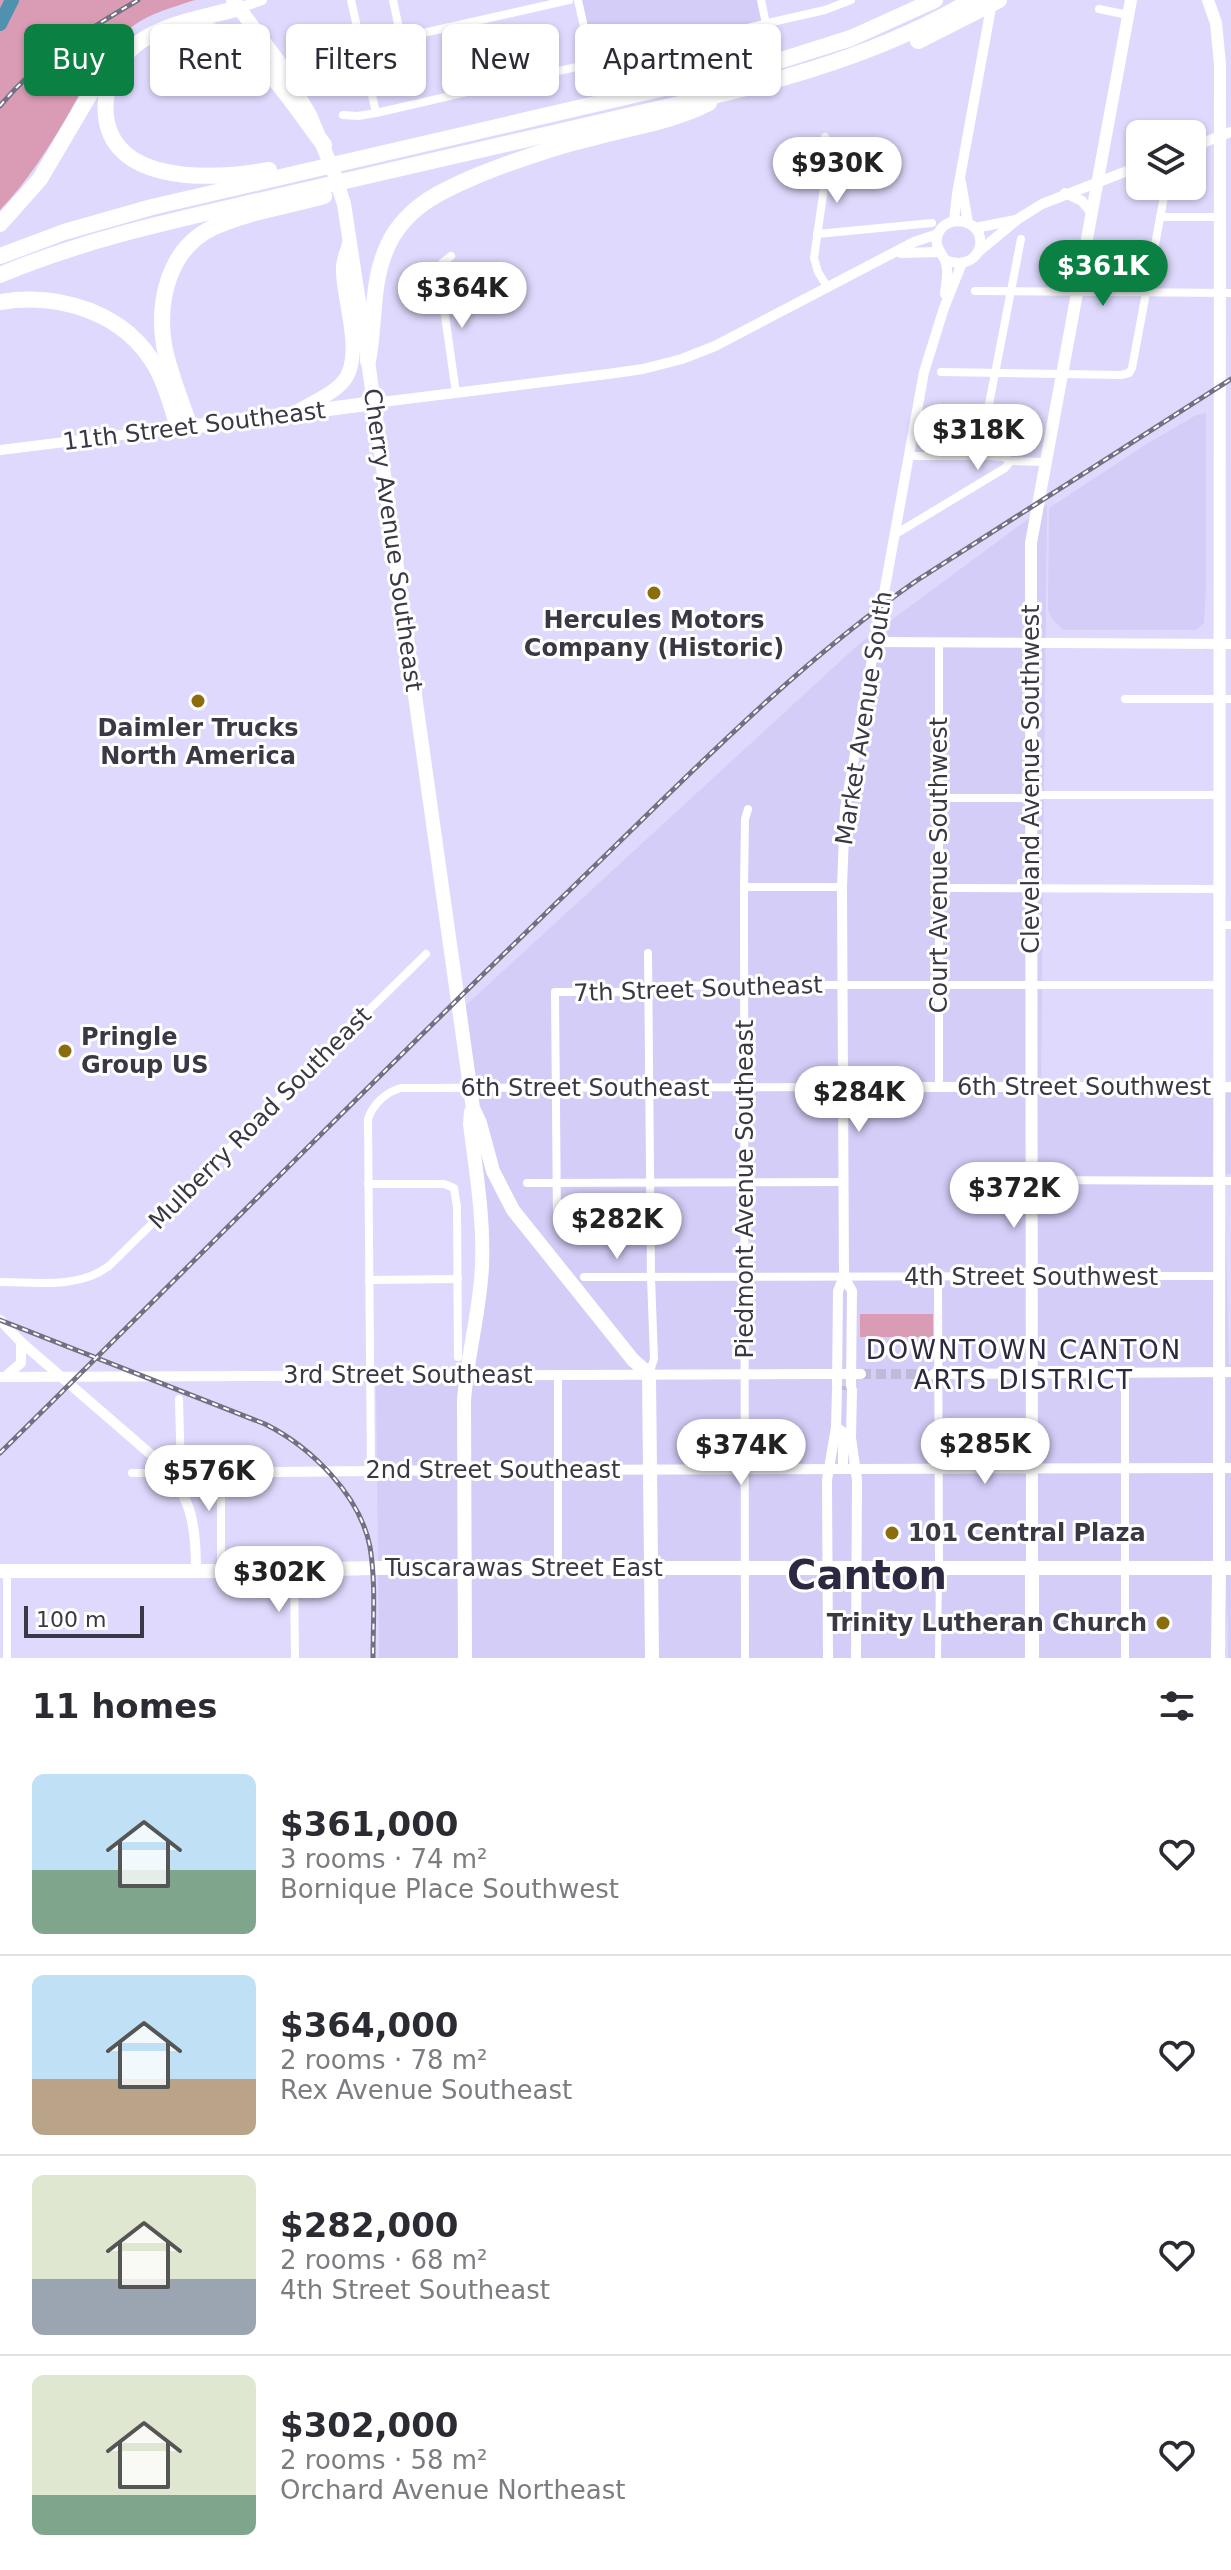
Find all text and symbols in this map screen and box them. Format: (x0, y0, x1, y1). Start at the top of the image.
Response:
chip: Buy (24, 24, 134, 96)
chip: Rent (150, 24, 270, 96)
chip: Filters (286, 24, 426, 96)
chip: New (442, 24, 559, 96)
chip: Apartment (575, 24, 781, 96)
map controls (1126, 120, 1206, 200)
button: layers (1126, 120, 1206, 200)
pin: $930K (781, 137, 893, 205)
text: $930K (791, 148, 883, 178)
pin: $361K (1047, 240, 1159, 308)
text: $361K (1057, 251, 1149, 281)
pin: $364K (406, 262, 518, 330)
text: $364K (416, 273, 508, 303)
street label: Cherry Avenue Southeast (358, 387, 428, 693)
street label: 11th Street Southeast (61, 396, 327, 456)
pin: $318K (922, 404, 1034, 472)
text: $318K (932, 415, 1024, 445)
marker: Hercules Motors Company (Historic) (645, 584, 663, 602)
street label: Market Avenue South (830, 589, 898, 847)
street label: Cleveland Avenue Southwest (1017, 604, 1045, 954)
place label: Hercules Motors Company (Historic) (524, 606, 784, 662)
marker: Daimler Trucks North America (189, 692, 207, 710)
place label: Daimler Trucks North America (97, 714, 299, 770)
street label: Court Avenue Southwest (925, 717, 953, 1013)
street label: 7th Street Southeast (573, 971, 823, 1007)
street label: Mulberry Road Southeast (143, 1001, 377, 1235)
street label: Piedmont Avenue Southeast (731, 1020, 759, 1358)
place label: Pringle Group US (81, 1023, 208, 1079)
marker: Pringle Group US (56, 1042, 74, 1060)
pin: $284K (803, 1066, 915, 1134)
street label: 6th Street Southwest (957, 1073, 1211, 1101)
street label: 6th Street Southeast (460, 1074, 710, 1102)
text: $284K (813, 1077, 905, 1107)
pin: $372K (958, 1162, 1070, 1230)
text: $372K (968, 1173, 1060, 1203)
pin: $282K (561, 1193, 673, 1261)
text: $282K (571, 1204, 663, 1234)
street label: 4th Street Southwest (904, 1263, 1158, 1291)
district label: DOWNTOWN CANTON ARTS DISTRICT (866, 1335, 1182, 1395)
street label: 3rd Street Southeast (283, 1361, 533, 1389)
pin: $285K (929, 1418, 1041, 1486)
pin: $374K (685, 1419, 797, 1487)
text: $285K (939, 1429, 1031, 1459)
text: $374K (695, 1430, 787, 1460)
pin: $576K (153, 1445, 265, 1513)
text: $576K (163, 1456, 255, 1486)
street label: 2nd Street Southeast (365, 1456, 621, 1484)
place label: 101 Central Plaza (908, 1519, 1146, 1547)
marker: 101 Central Plaza (883, 1524, 901, 1542)
pin: $302K (223, 1546, 335, 1614)
district label: Canton (787, 1552, 947, 1598)
street label: Tuscarawas Street East (384, 1554, 663, 1582)
text: $302K (233, 1557, 325, 1587)
scale bar (24, 1602, 144, 1638)
text: 100 m (36, 1607, 106, 1632)
place label: Trinity Lutheran Church (827, 1609, 1147, 1637)
marker: Trinity Lutheran Church (1154, 1614, 1172, 1632)
icon: filters (1155, 1684, 1199, 1728)
text: 11 homes (32, 1686, 217, 1726)
text: $361,000 (280, 1804, 459, 1844)
icon: home (96, 1806, 192, 1902)
icon: heart (1155, 1832, 1199, 1876)
text: 3 rooms · 74 m² (280, 1844, 488, 1874)
text: Bornique Place Southwest (280, 1874, 619, 1904)
text: $364,000 (280, 2005, 459, 2045)
icon: home (96, 2007, 192, 2103)
icon: heart (1155, 2033, 1199, 2077)
text: 2 rooms · 78 m² (280, 2045, 488, 2075)
text: Rex Avenue Southeast (280, 2075, 572, 2105)
text: $282,000 (280, 2205, 459, 2245)
icon: home (96, 2207, 192, 2303)
icon: heart (1155, 2233, 1199, 2277)
text: 2 rooms · 68 m² (280, 2245, 488, 2275)
text: 4th Street Southeast (280, 2275, 550, 2305)
text: $302,000 (280, 2405, 459, 2445)
icon: home (96, 2407, 192, 2503)
icon: heart (1155, 2433, 1199, 2477)
text: 2 rooms · 58 m² (280, 2445, 488, 2475)
text: Orchard Avenue Northeast (280, 2475, 626, 2505)

